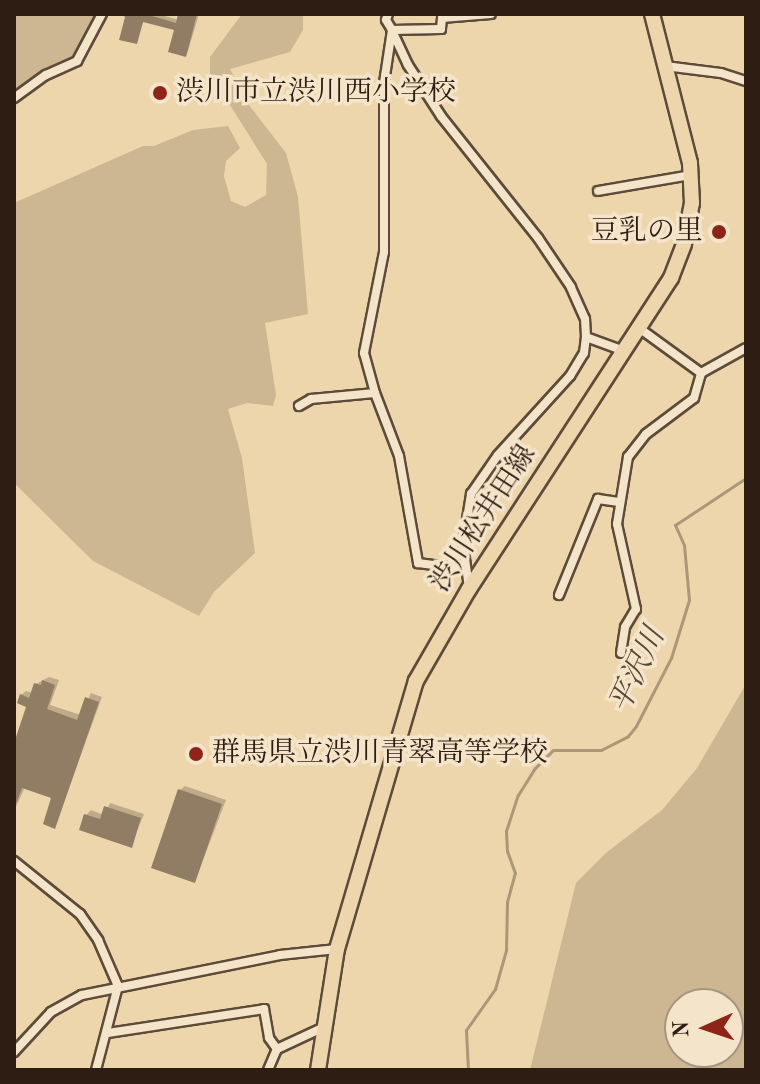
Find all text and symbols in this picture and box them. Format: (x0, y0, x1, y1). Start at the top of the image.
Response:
place label: 渋川市立渋川西小学校 (176, 76, 456, 110)
marker: 渋川市立渋川西小学校 (151, 84, 169, 102)
place label: 豆乳の里 (591, 215, 703, 249)
marker: 豆乳の里 (710, 223, 728, 241)
street label: 渋川松井田線 (424, 439, 544, 599)
water label: 平沢川 (603, 623, 673, 719)
place label: 群馬県立渋川青翠高等学校 (212, 737, 548, 771)
marker: 群馬県立渋川青翠高等学校 (187, 745, 205, 763)
north arrow (664, 988, 744, 1068)
text: N (671, 1020, 693, 1038)

